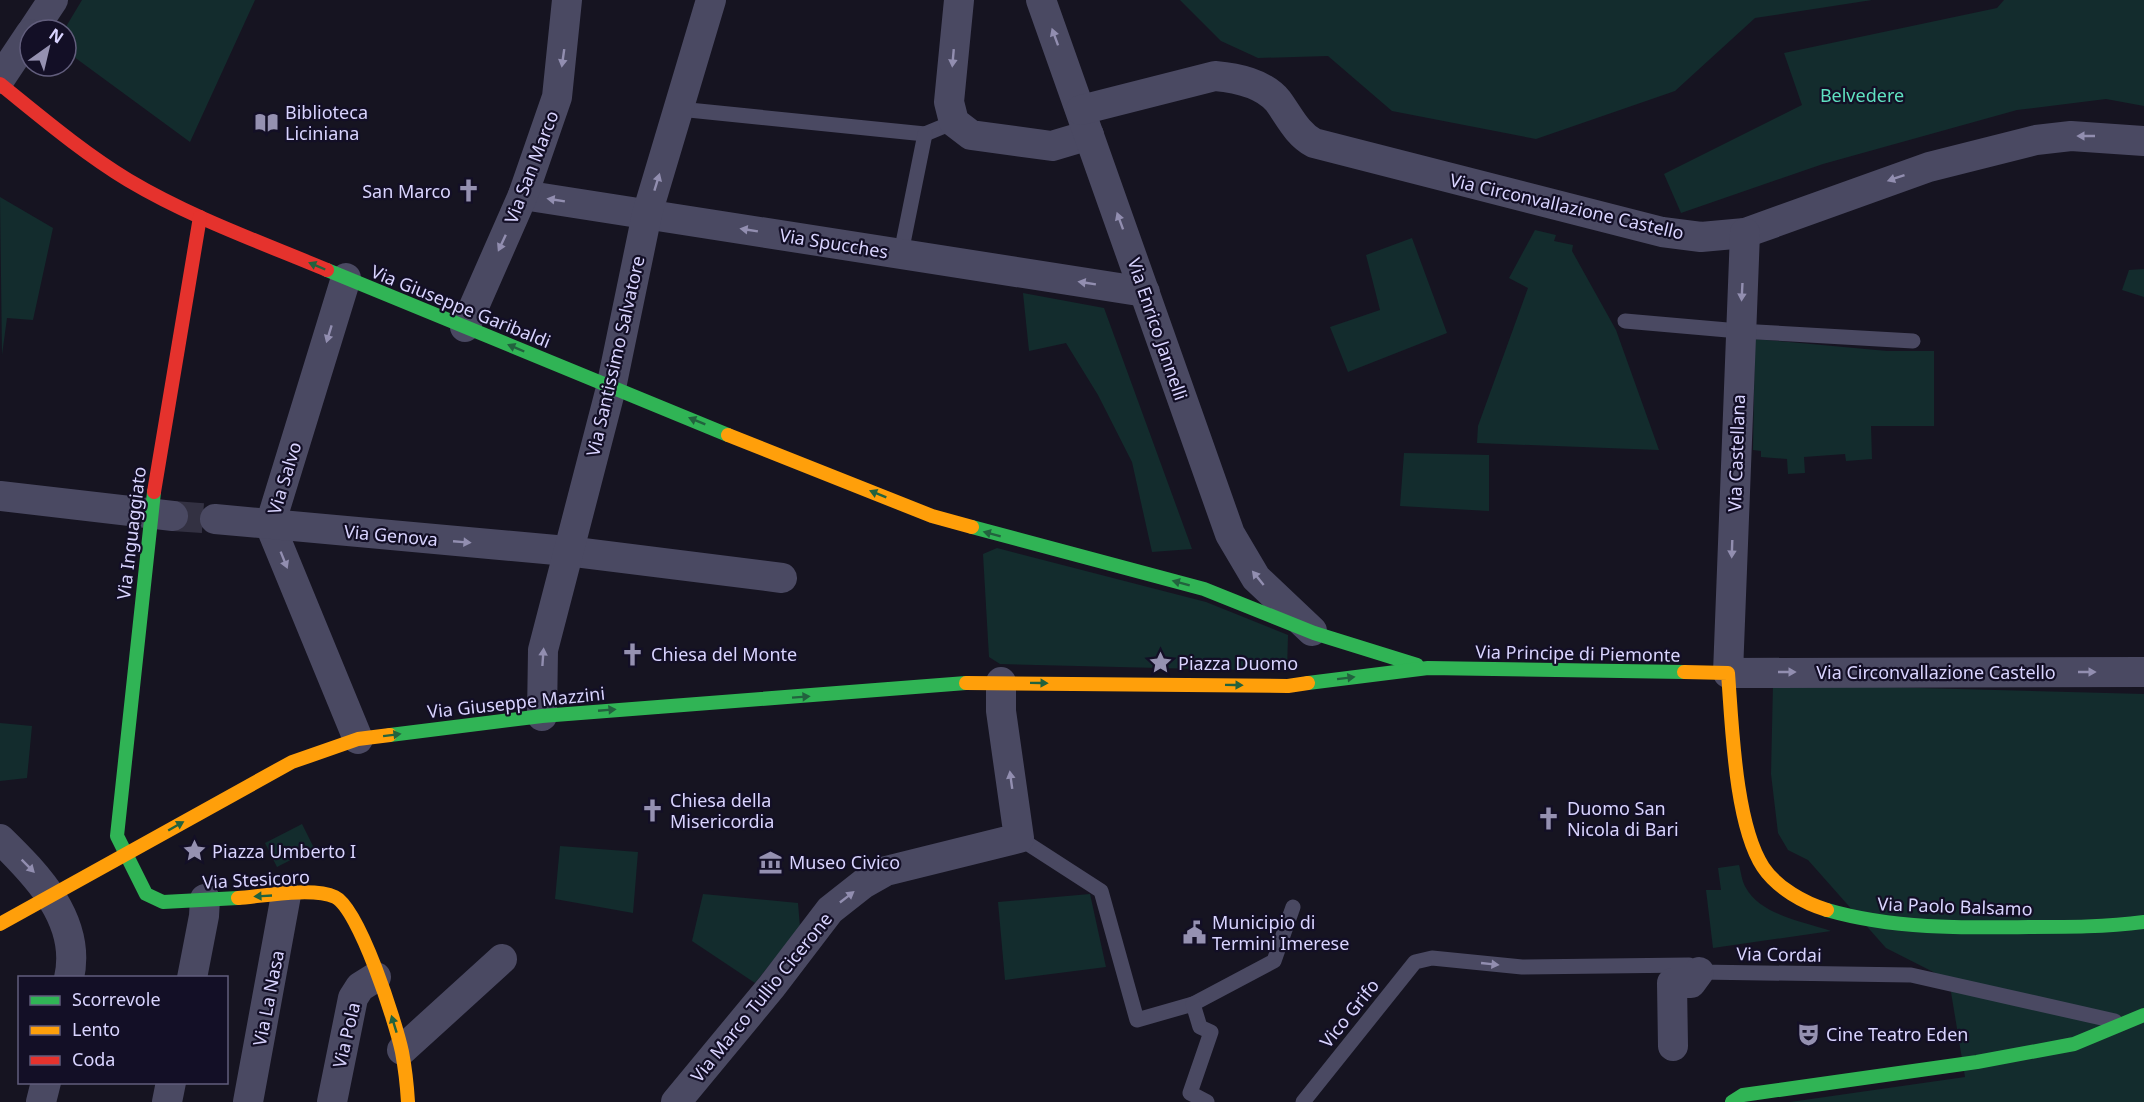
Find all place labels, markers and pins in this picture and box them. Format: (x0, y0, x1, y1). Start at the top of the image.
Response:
place label: Biblioteca Liciniana (285, 100, 368, 145)
library icon: Biblioteca Liciniana (254, 109, 280, 135)
church icon: San Marco (456, 178, 482, 204)
place label: San Marco (362, 179, 451, 203)
church icon: Chiesa del Monte (620, 641, 646, 667)
place label: Chiesa del Monte (651, 642, 797, 666)
place icon: Piazza Duomo (1147, 650, 1173, 676)
place label: Piazza Duomo (1178, 651, 1298, 675)
place label: Chiesa della Misericordia (670, 788, 774, 833)
place label: Duomo San Nicola di Bari (1567, 796, 1679, 841)
church icon: Chiesa della Misericordia (639, 797, 665, 823)
church icon: Duomo San Nicola di Bari (1536, 805, 1562, 831)
place icon: Piazza Umberto I (181, 838, 207, 864)
place label: Piazza Umberto I (212, 839, 356, 863)
museum icon: Museo Civico (758, 849, 784, 875)
place label: Museo Civico (789, 850, 900, 874)
place label: Municipio di Termini Imerese (1212, 910, 1349, 955)
public building icon: Municipio di Termini Imerese (1181, 919, 1207, 945)
theatre icon: Cine Teatro Eden (1795, 1021, 1821, 1047)
place label: Cine Teatro Eden (1826, 1022, 1968, 1046)

